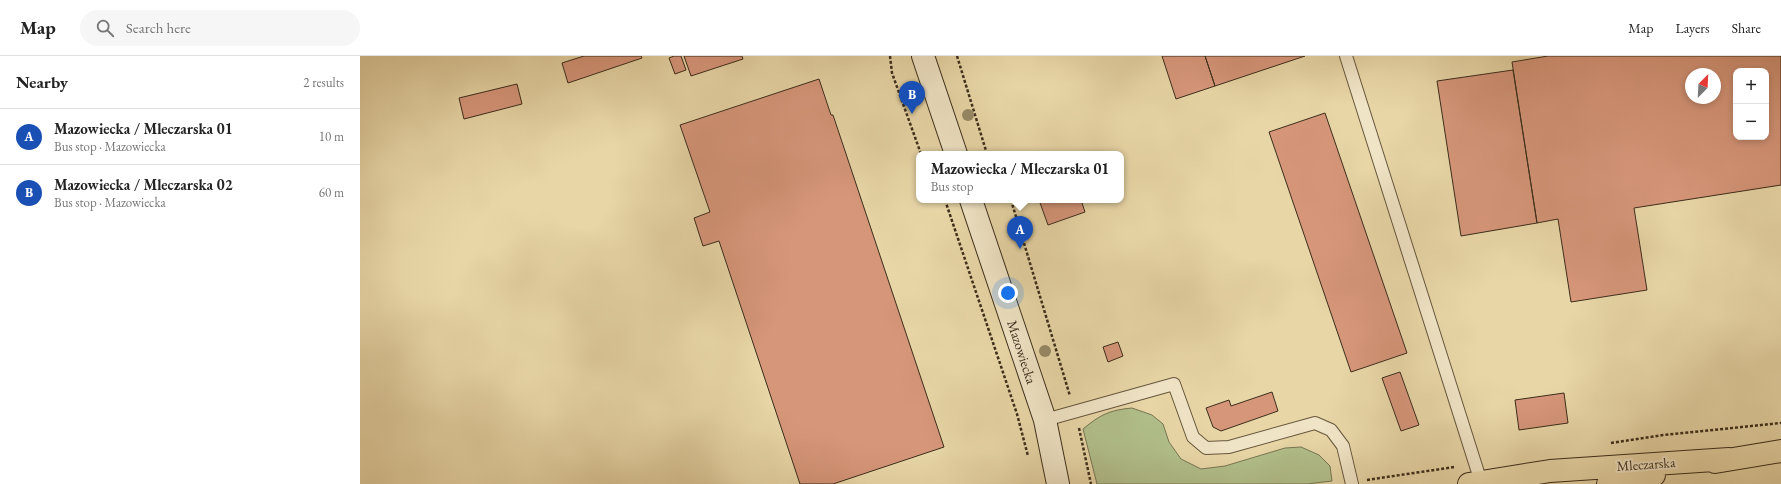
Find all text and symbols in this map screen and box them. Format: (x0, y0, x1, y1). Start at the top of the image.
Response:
search box (80, 10, 360, 46)
text: Map (20, 15, 56, 40)
icon: search (94, 17, 116, 39)
text: Search here (126, 18, 191, 37)
text: Map (1628, 19, 1653, 37)
text: Layers (1675, 19, 1710, 37)
text: Share (1732, 19, 1761, 37)
north arrow (1685, 68, 1721, 104)
map controls (1733, 68, 1769, 140)
button: + (1733, 68, 1769, 104)
text: Nearby (16, 71, 68, 93)
text: 2 results (303, 74, 344, 91)
pin: B (899, 81, 925, 114)
button: − (1733, 104, 1769, 140)
text: Mazowiecka / Mleczarska 01 (54, 119, 233, 138)
text: A (24, 128, 34, 145)
text: 10 m (319, 128, 344, 145)
text: Bus stop · Mazowiecka (54, 138, 166, 155)
popup (916, 151, 1124, 203)
text: Mazowiecka / Mleczarska 01 (931, 159, 1109, 178)
text: Mazowiecka / Mleczarska 02 (54, 175, 233, 194)
text: Bus stop (931, 178, 973, 195)
text: B (25, 184, 33, 201)
text: 60 m (319, 184, 344, 201)
text: Bus stop · Mazowiecka (54, 194, 166, 211)
pin: A (1007, 216, 1033, 249)
your location (998, 283, 1018, 303)
street label: Mazowiecka (1003, 318, 1041, 386)
street label: Mleczarska (1616, 453, 1676, 475)

